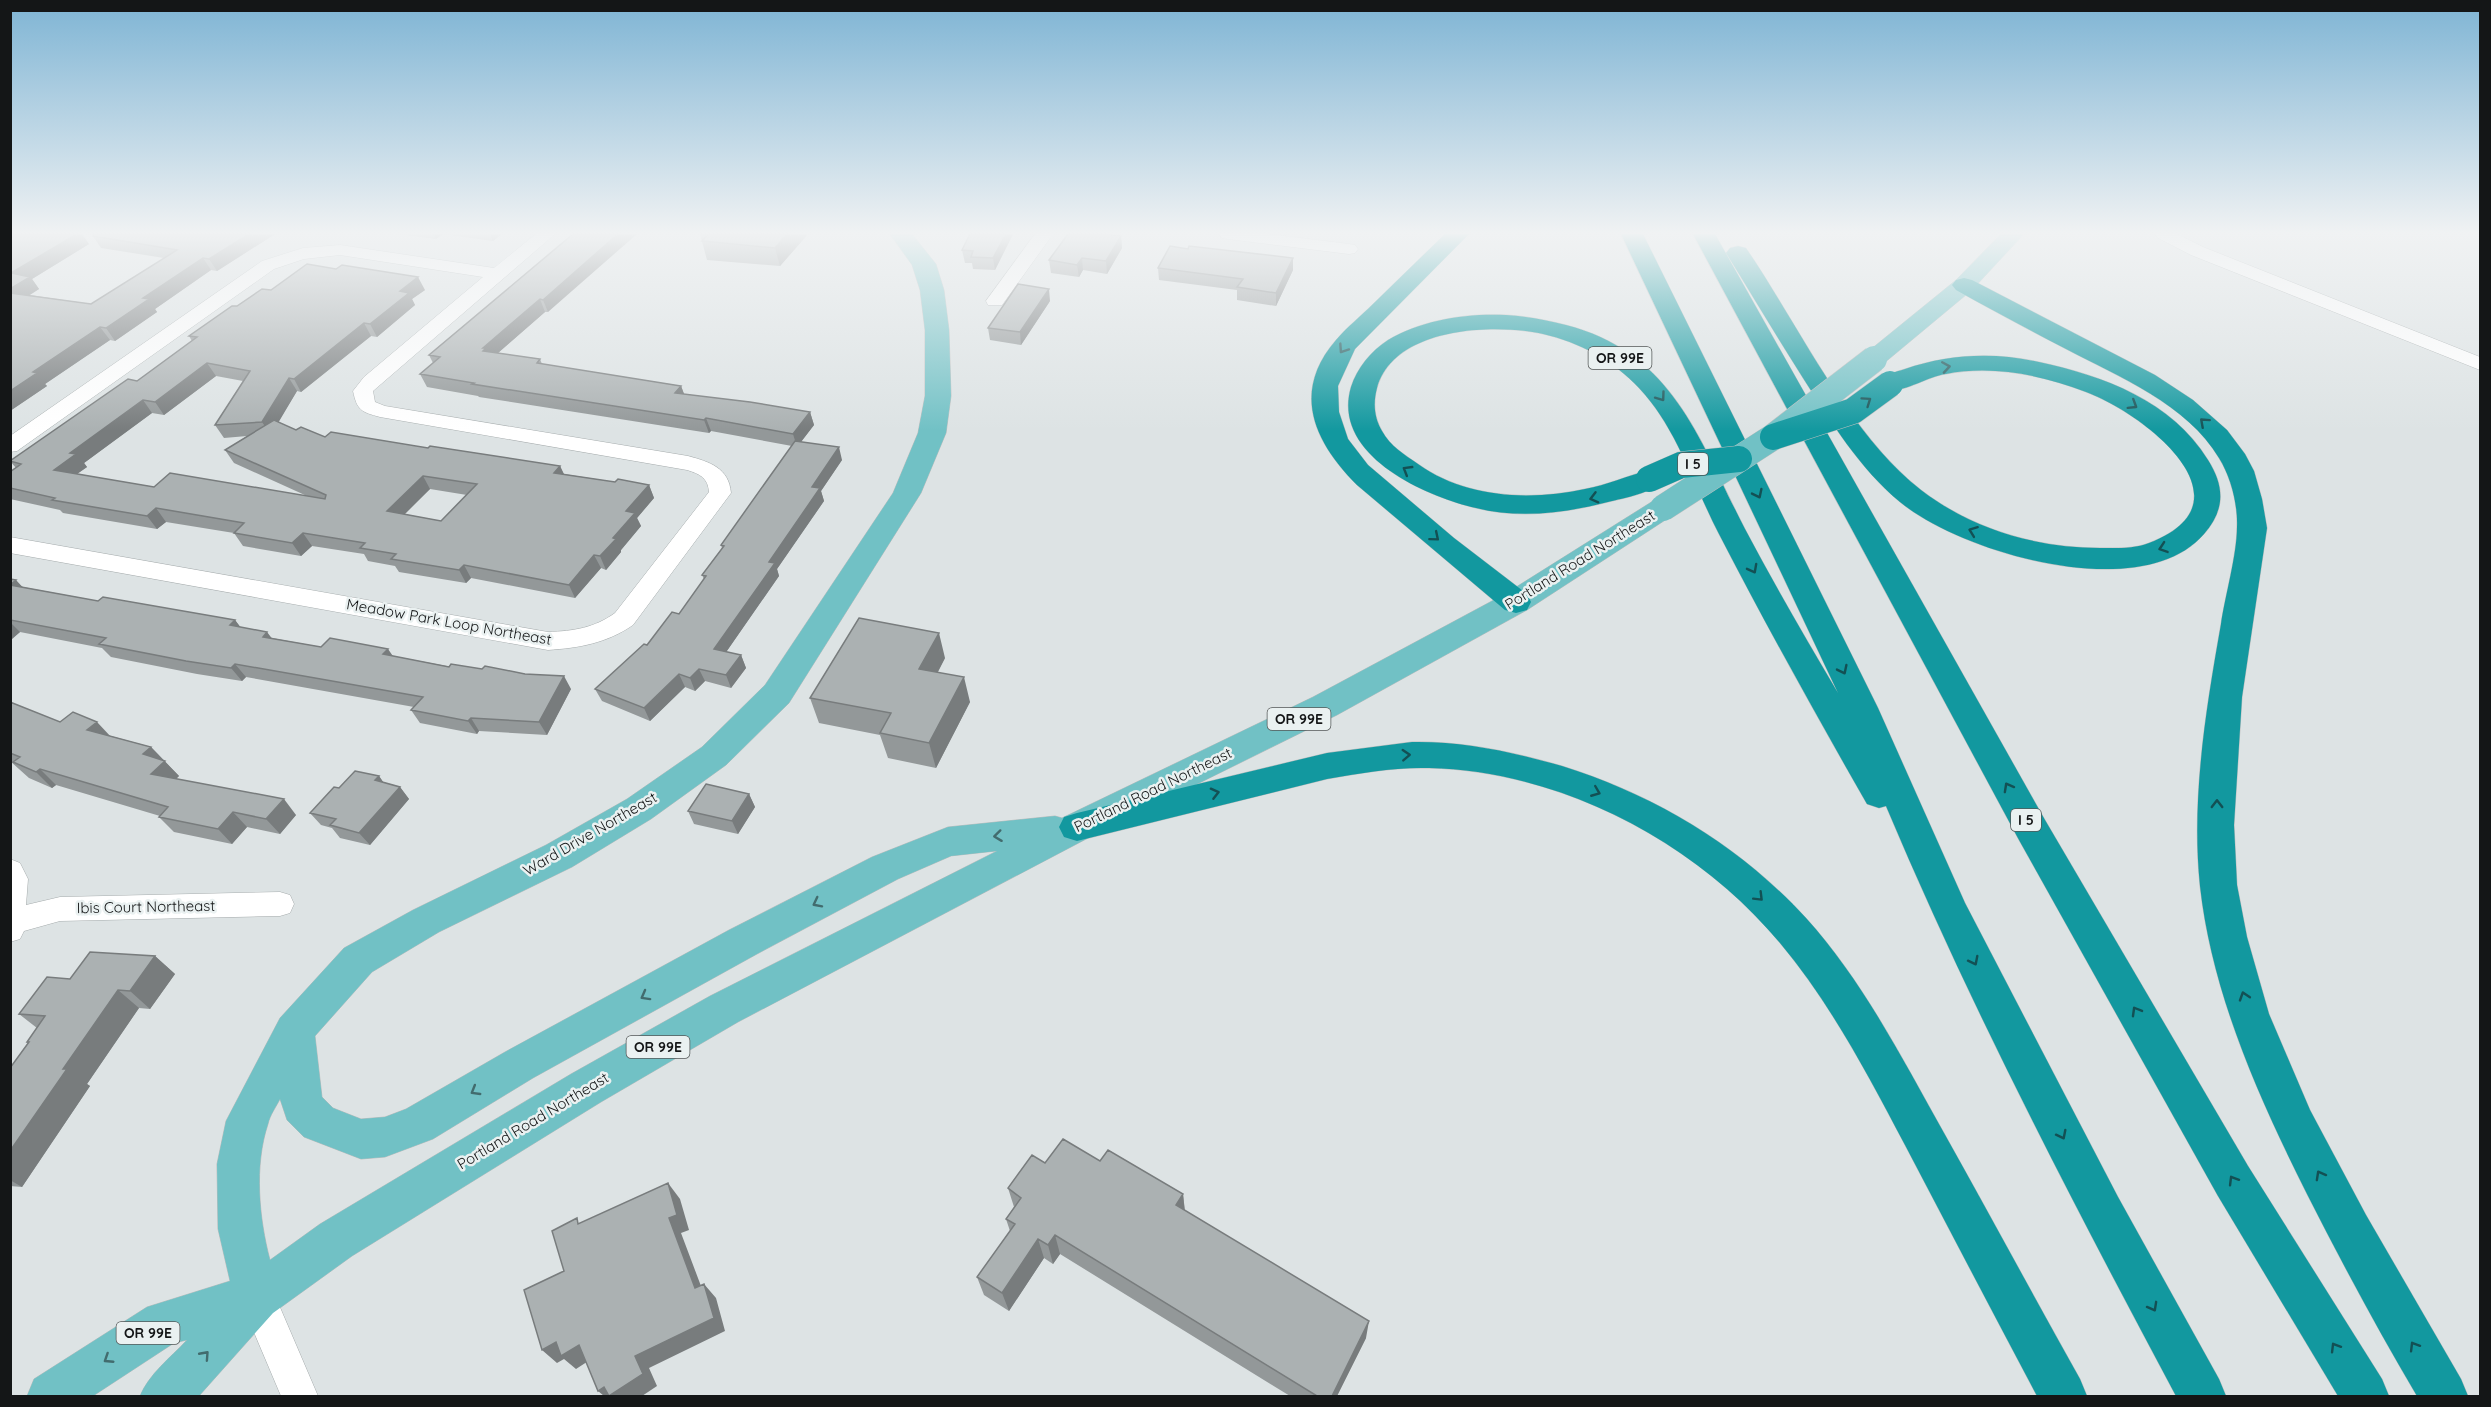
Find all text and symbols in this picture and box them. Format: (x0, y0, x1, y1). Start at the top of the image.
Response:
one-way arrow (1339, 343, 1350, 354)
road number: OR 99E (1588, 347, 1652, 369)
one-way arrow (1941, 361, 1951, 373)
one-way arrow (1653, 391, 1664, 402)
one-way arrow (1860, 397, 1871, 408)
one-way arrow (2127, 398, 2137, 410)
one-way arrow (2200, 418, 2210, 429)
road number: I 5 (1678, 453, 1708, 475)
one-way arrow (1403, 465, 1413, 477)
one-way arrow (1750, 488, 1762, 499)
one-way arrow (1589, 490, 1599, 503)
street label: Portland Road Northeast (1501, 506, 1658, 614)
one-way arrow (1969, 526, 1980, 538)
one-way arrow (1428, 530, 1439, 541)
one-way arrow (2158, 540, 2169, 553)
one-way arrow (1746, 563, 1757, 573)
street label: Meadow Park Loop Northeast (345, 594, 553, 649)
one-way arrow (1835, 663, 1847, 674)
road number: OR 99E (1268, 708, 1330, 730)
street label: Portland Road Northeast (1071, 743, 1235, 836)
one-way arrow (1402, 749, 1411, 762)
one-way arrow (2004, 783, 2015, 793)
one-way arrow (1590, 785, 1601, 798)
street label: Ward Drive Northeast (519, 787, 660, 880)
one-way arrow (1210, 787, 1220, 800)
one-way arrow (2211, 800, 2223, 809)
road number: I 5 (2011, 809, 2041, 831)
one-way arrow (993, 830, 1003, 842)
one-way arrow (1753, 890, 1763, 901)
street label: Ibis Court Northeast (77, 896, 215, 917)
one-way arrow (812, 896, 823, 908)
one-way arrow (1967, 954, 1979, 965)
one-way arrow (641, 988, 651, 1000)
one-way arrow (2239, 991, 2251, 1002)
one-way arrow (2132, 1007, 2143, 1017)
road number: OR 99E (626, 1036, 690, 1058)
street label: Portland Road Northeast (453, 1068, 612, 1173)
one-way arrow (471, 1084, 481, 1096)
one-way arrow (2055, 1128, 2067, 1139)
one-way arrow (2316, 1171, 2327, 1182)
one-way arrow (2229, 1176, 2240, 1186)
one-way arrow (2146, 1301, 2157, 1311)
road number: OR 99E (116, 1322, 180, 1344)
one-way arrow (2409, 1342, 2421, 1352)
one-way arrow (2330, 1343, 2342, 1353)
one-way arrow (198, 1351, 209, 1362)
one-way arrow (104, 1352, 115, 1363)

